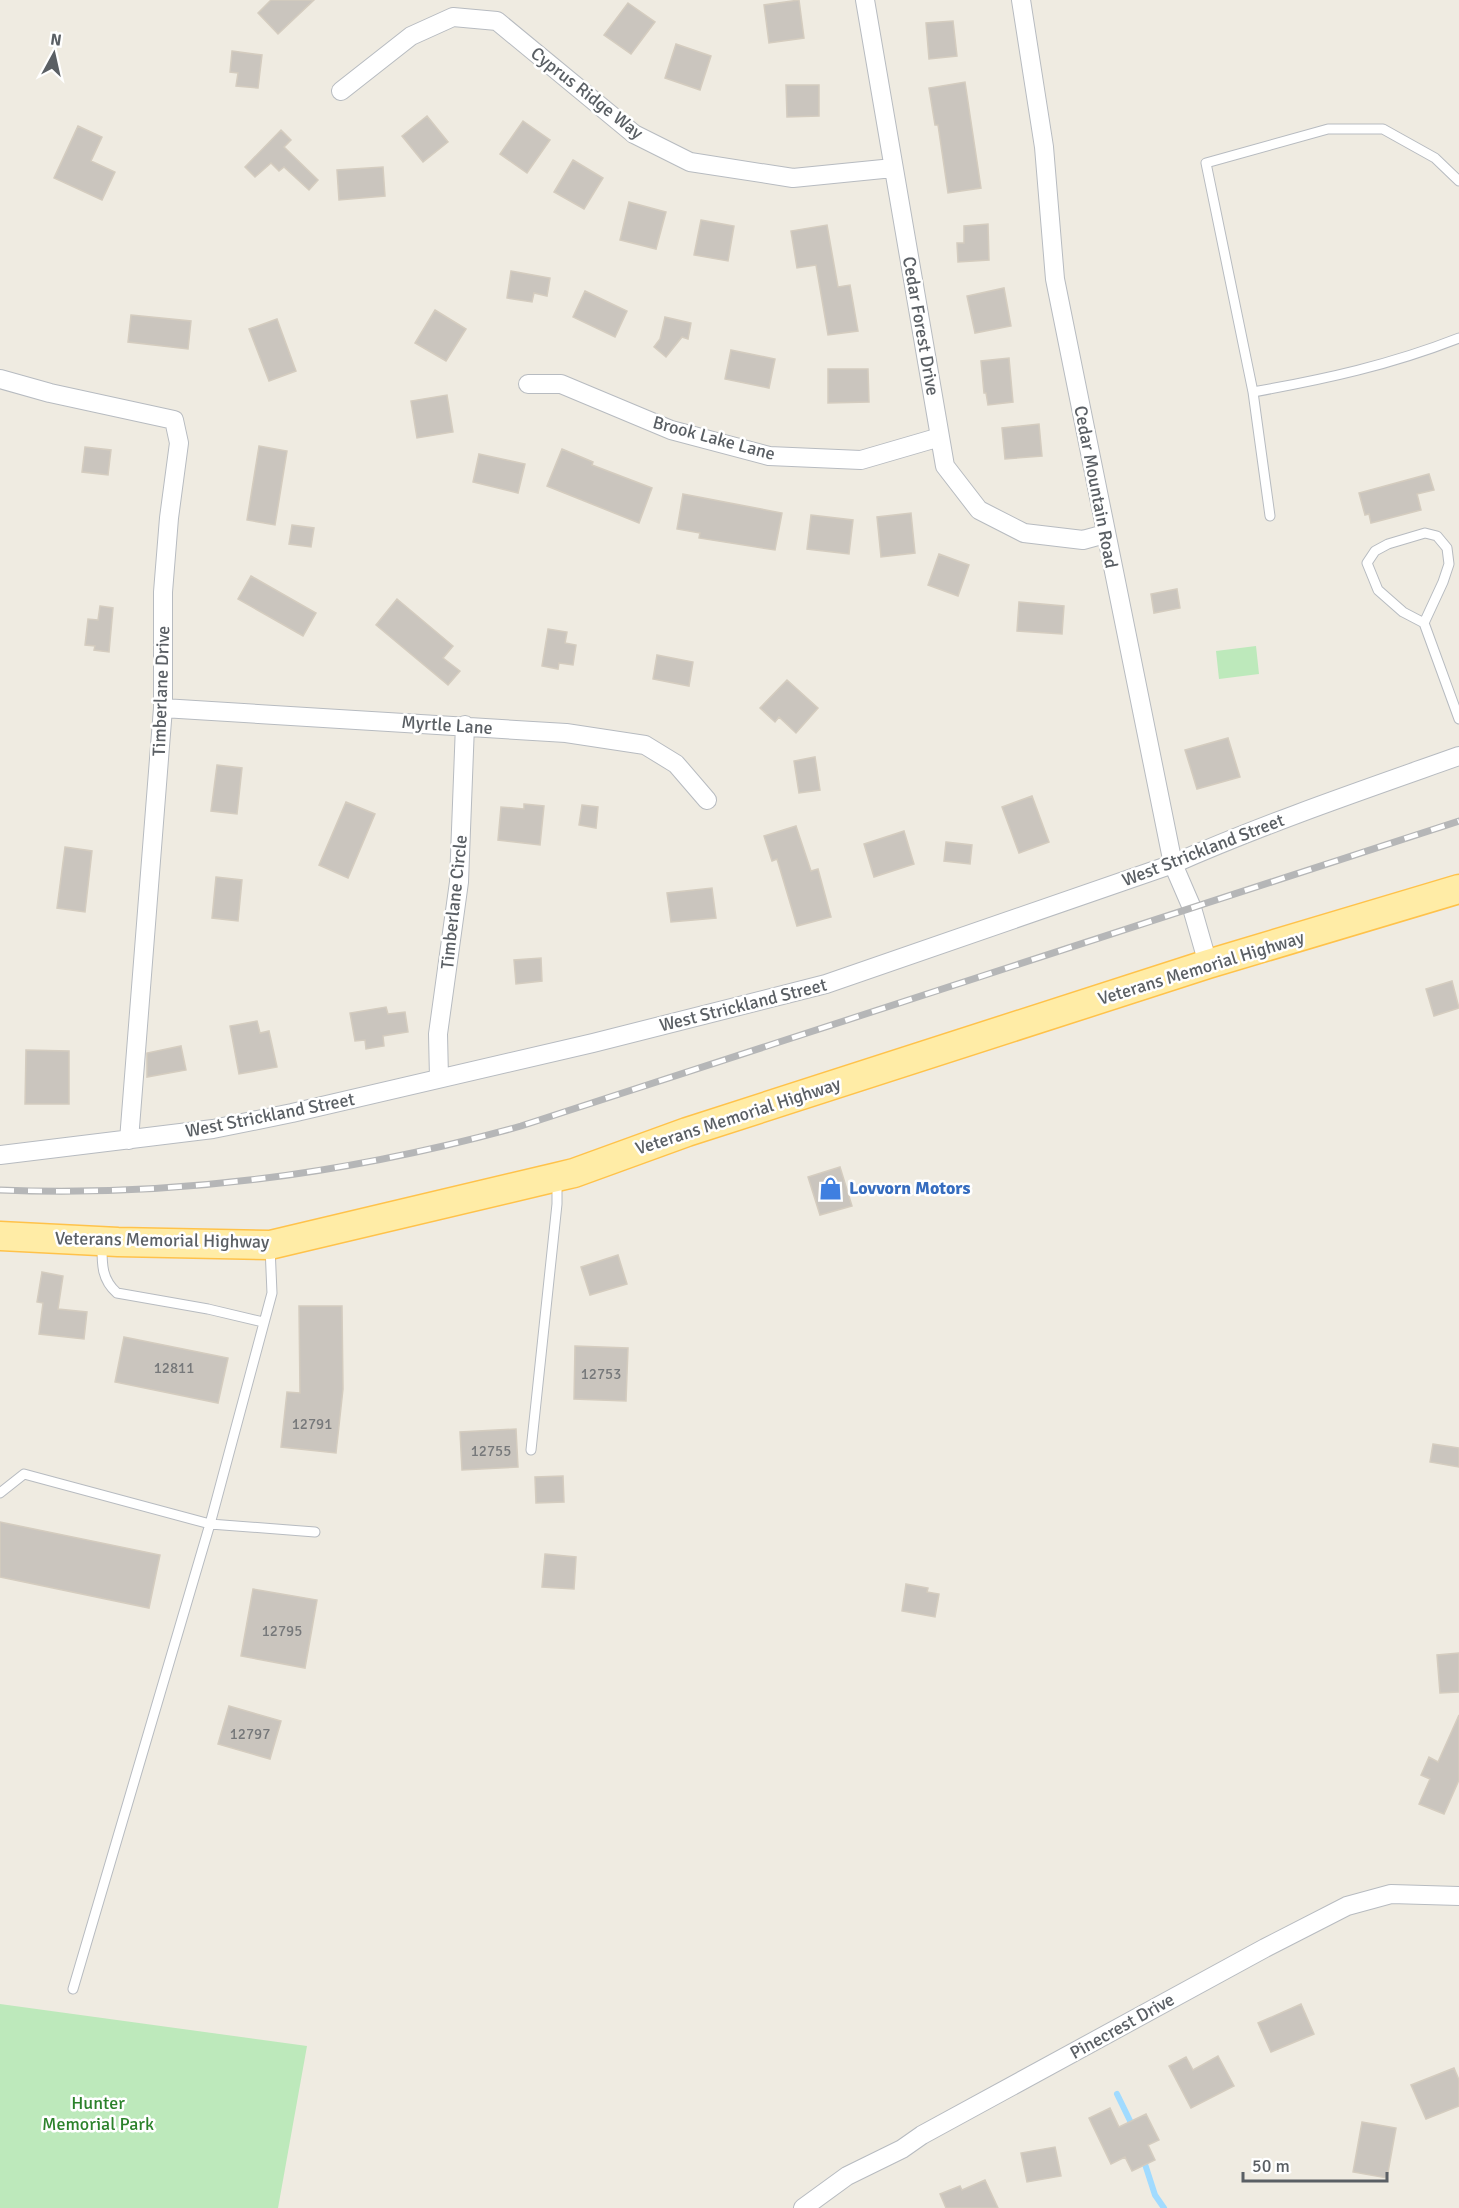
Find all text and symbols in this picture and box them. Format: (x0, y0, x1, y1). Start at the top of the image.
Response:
north arrow (24, 24, 84, 84)
text: N (49, 29, 63, 51)
street label: Cyprus Ridge Way (526, 42, 648, 144)
street label: Cedar Forest Drive (898, 255, 944, 397)
street label: Cedar Mountain Road (1069, 404, 1123, 570)
street label: Brook Lake Lane (650, 411, 778, 465)
street label: Timberlane Drive (148, 625, 174, 757)
street label: Myrtle Lane (401, 711, 493, 739)
street label: West Strickland Street (1119, 809, 1287, 891)
street label: Timberlane Circle (436, 834, 472, 970)
street label: Veterans Memorial Highway (1095, 926, 1307, 1010)
street label: West Strickland Street (657, 974, 829, 1036)
street label: Veterans Memorial Highway (633, 1072, 844, 1160)
street label: West Strickland Street (184, 1088, 356, 1142)
shop icon: Lovvorn Motors (818, 1175, 844, 1201)
place label: Lovvorn Motors (849, 1177, 970, 1199)
street label: Veterans Memorial Highway (55, 1227, 270, 1253)
house number: 12811 (154, 1359, 194, 1377)
house number: 12753 (581, 1365, 621, 1383)
house number: 12791 (292, 1415, 332, 1433)
house number: 12755 (471, 1442, 511, 1460)
house number: 12795 (262, 1622, 302, 1640)
house number: 12797 (230, 1725, 270, 1743)
street label: Pinecrest Drive (1066, 1988, 1178, 2064)
park label: Hunter Memorial Park (42, 2092, 154, 2135)
scale bar (1243, 2145, 1387, 2183)
text: 50 m (1252, 2155, 1290, 2177)

